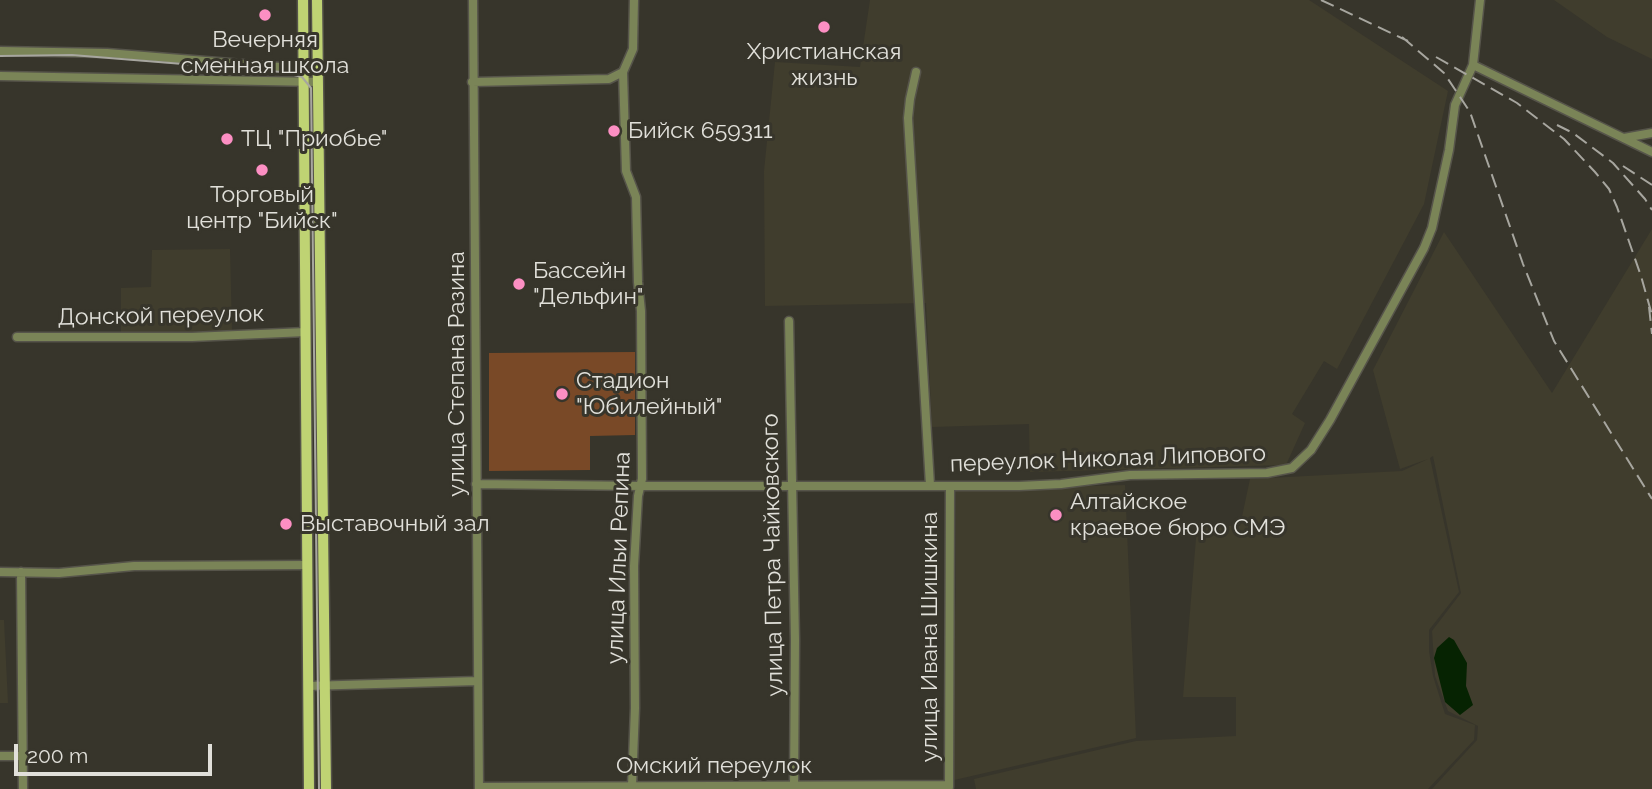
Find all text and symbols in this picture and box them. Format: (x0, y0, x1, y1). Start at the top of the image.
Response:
marker: Вечерняя сменная школа (257, 7, 273, 23)
marker: Христианская жизнь (816, 19, 832, 35)
place label: Вечерняя сменная школа (181, 26, 349, 80)
place label: Христианская жизнь (747, 38, 901, 92)
place label: Бийск 659311 (628, 117, 773, 145)
marker: Бийск 659311 (606, 123, 622, 139)
place label: ТЦ "Приобье" (241, 125, 388, 153)
marker: ТЦ "Приобье" (219, 131, 235, 147)
marker: Торговый центр "Бийск" (254, 162, 270, 178)
place label: Торговый центр "Бийск" (186, 181, 338, 235)
street label: улица Степана Разина (443, 251, 471, 497)
place label: Бассейн "Дельфин" (533, 257, 643, 311)
marker: Бассейн "Дельфин" (511, 276, 527, 292)
street label: Донской переулок (57, 300, 265, 332)
place label: Стадион "Юбилейный" (576, 367, 723, 421)
marker: Стадион "Юбилейный" (554, 386, 570, 402)
street label: улица Петра Чайковского (757, 413, 789, 697)
street label: переулок Николая Липового (950, 440, 1266, 478)
street label: улица Ильи Репина (601, 451, 637, 665)
place label: Алтайское краевое бюро СМЭ (1070, 488, 1286, 542)
marker: Алтайское краевое бюро СМЭ (1048, 507, 1064, 523)
place label: Выставочный зал (300, 510, 490, 538)
street label: улица Ивана Шишкина (916, 512, 944, 762)
marker: Выставочный зал (278, 516, 294, 532)
scale bar (18, 730, 215, 774)
text: 200 m (27, 743, 88, 768)
street label: Омский переулок (616, 752, 812, 780)

